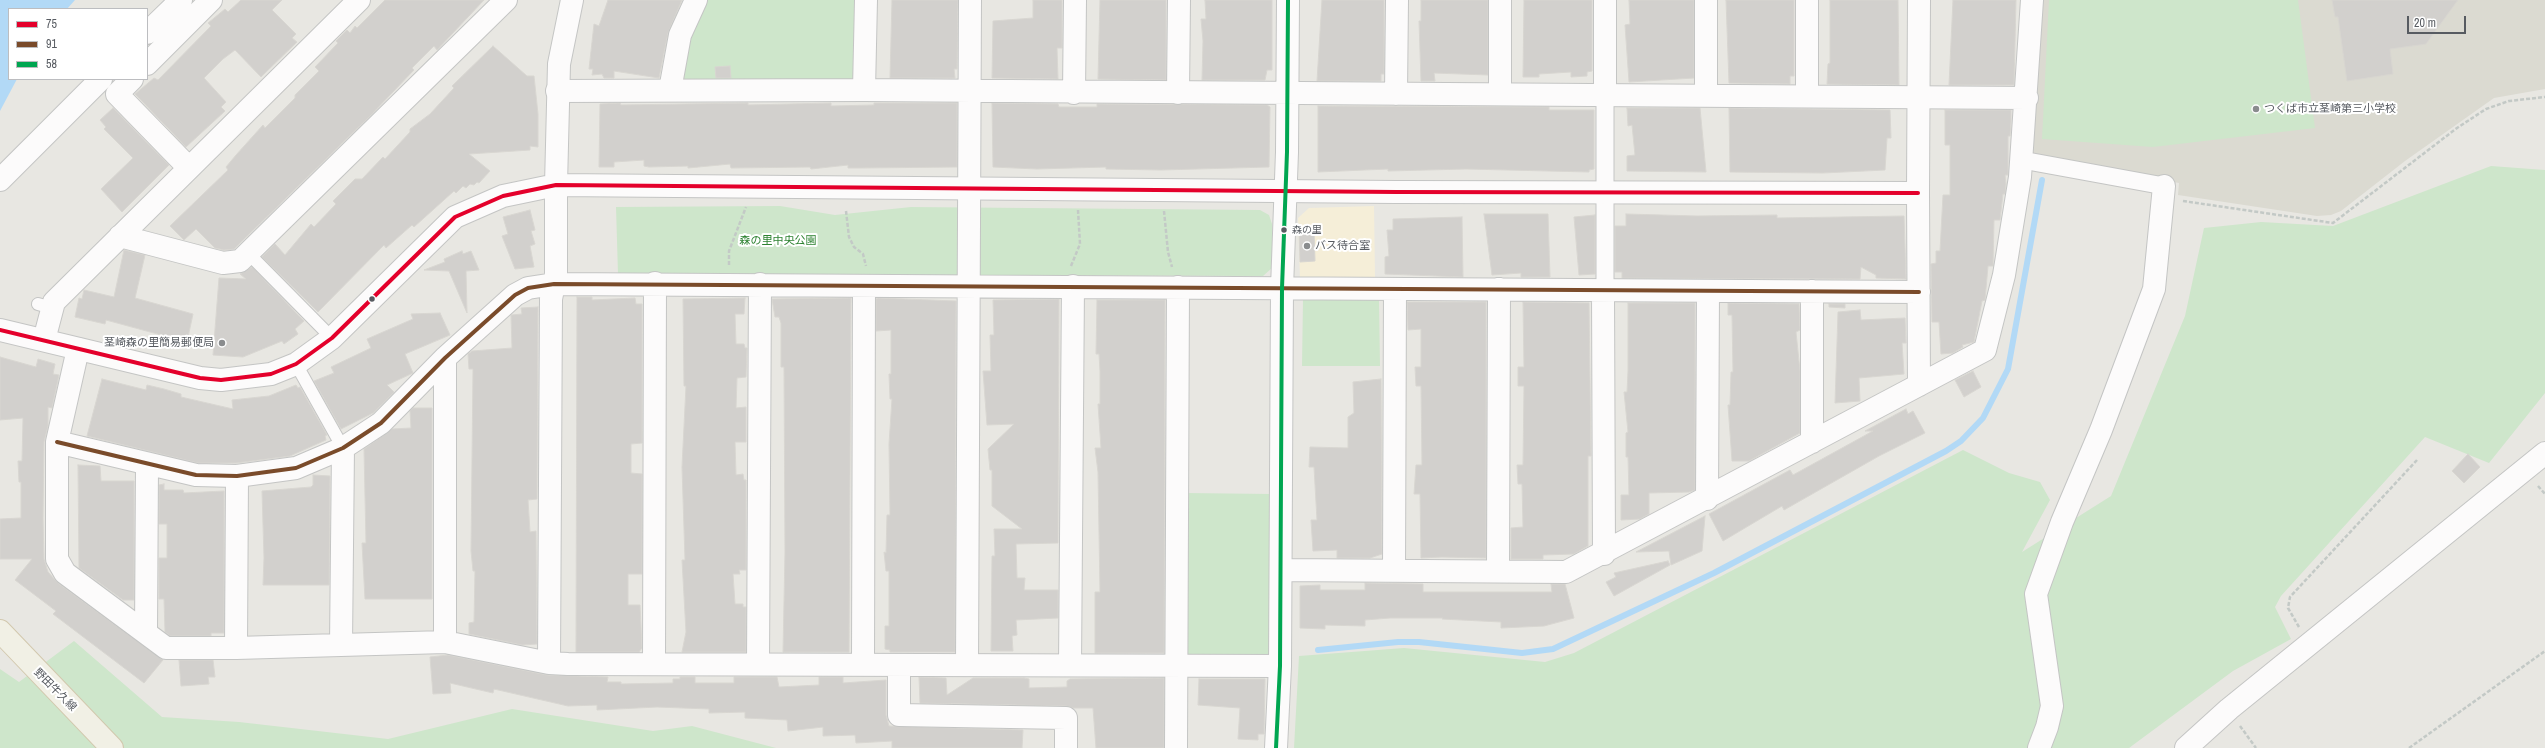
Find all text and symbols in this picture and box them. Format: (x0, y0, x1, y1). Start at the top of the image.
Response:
legend (8, 8, 148, 80)
scale bar (2409, 8, 2468, 34)
text: 20 m (2414, 15, 2436, 31)
text: 75 (46, 16, 57, 32)
text: 91 (46, 36, 57, 52)
text: 58 (46, 56, 57, 72)
place label: つくば市立茎崎第三小学校 (2264, 102, 2396, 116)
marker: つくば市立茎崎第三小学校 (2251, 104, 2261, 114)
place label: 森の里 (1292, 224, 1322, 236)
marker: 森の里 (1279, 225, 1289, 235)
park label: 森の里中央公園 (740, 234, 816, 248)
place label: バス待合室 (1315, 239, 1370, 253)
marker: バス待合室 (1302, 241, 1312, 251)
unlabelled marker (367, 294, 377, 304)
place label: 茎崎森の里簡易郵便局 (104, 336, 214, 350)
marker: 茎崎森の里簡易郵便局 (217, 338, 227, 348)
street label: 野田牛久線 (31, 666, 79, 714)

